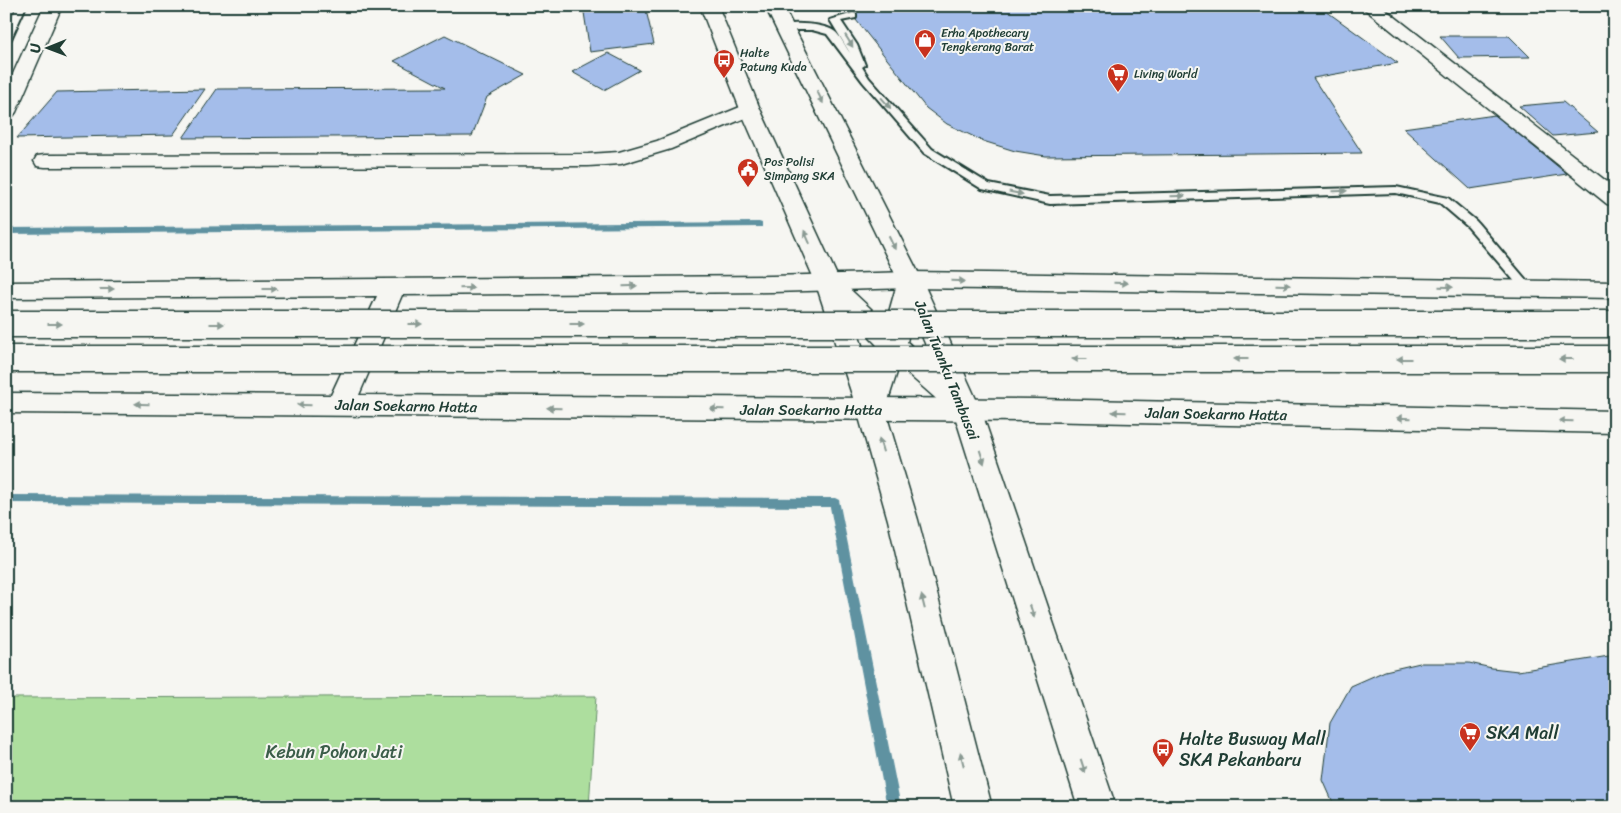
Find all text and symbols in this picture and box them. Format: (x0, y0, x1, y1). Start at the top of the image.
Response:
north arrow (22, 22, 72, 72)
place label: Erha Apothecary Tengkerang Barat (941, 22, 1034, 58)
shop icon: Erha Apothecary Tengkerang Barat (913, 28, 937, 59)
one-way arrow (844, 34, 853, 48)
place label: Halte Patung Kuda (740, 42, 807, 78)
text: U (23, 43, 48, 53)
bus stop icon: Halte Patung Kuda (712, 48, 736, 79)
supermarket icon: Living World (1106, 62, 1130, 93)
place label: Living World (1134, 63, 1198, 85)
one-way arrow (816, 90, 824, 104)
one-way arrow (880, 97, 892, 109)
place label: Pos Polisi Simpang SKA (764, 151, 835, 187)
public building icon: Pos Polisi Simpang SKA (736, 157, 760, 188)
one-way arrow (1332, 187, 1348, 195)
one-way arrow (1008, 189, 1024, 197)
one-way arrow (1170, 192, 1186, 200)
one-way arrow (802, 230, 810, 244)
one-way arrow (887, 235, 896, 250)
one-way arrow (951, 277, 967, 285)
one-way arrow (1113, 279, 1129, 287)
one-way arrow (1276, 281, 1292, 289)
one-way arrow (622, 282, 638, 290)
one-way arrow (460, 283, 476, 291)
one-way arrow (1438, 283, 1454, 291)
one-way arrow (100, 285, 116, 293)
one-way arrow (262, 285, 278, 293)
street label: Jalan Tuanku Tambusai (907, 295, 987, 445)
one-way arrow (47, 320, 63, 328)
one-way arrow (210, 320, 226, 328)
one-way arrow (407, 320, 423, 328)
one-way arrow (570, 320, 586, 328)
one-way arrow (1070, 355, 1086, 363)
one-way arrow (1233, 355, 1249, 363)
one-way arrow (1395, 355, 1411, 363)
one-way arrow (1558, 355, 1574, 363)
street label: Jalan Soekarno Hatta (334, 392, 478, 420)
street label: Jalan Soekarno Hatta (739, 397, 882, 423)
one-way arrow (134, 400, 150, 408)
street label: Jalan Soekarno Hatta (1144, 400, 1288, 428)
one-way arrow (296, 401, 312, 409)
one-way arrow (546, 403, 562, 411)
one-way arrow (709, 405, 725, 413)
one-way arrow (1110, 408, 1126, 416)
one-way arrow (1395, 414, 1411, 422)
one-way arrow (1558, 417, 1574, 425)
one-way arrow (876, 437, 884, 452)
one-way arrow (979, 449, 986, 464)
one-way arrow (919, 594, 927, 609)
one-way arrow (1029, 604, 1037, 619)
place label: SKA Mall (1486, 717, 1559, 749)
supermarket icon: SKA Mall (1458, 721, 1482, 752)
place label: Halte Busway Mall SKA Pekanbaru (1179, 723, 1327, 776)
park label: Kebun Pohon Jati (266, 736, 403, 768)
bus stop icon: Halte Busway Mall SKA Pekanbaru (1151, 737, 1175, 768)
one-way arrow (958, 752, 966, 767)
one-way arrow (1080, 758, 1087, 773)

